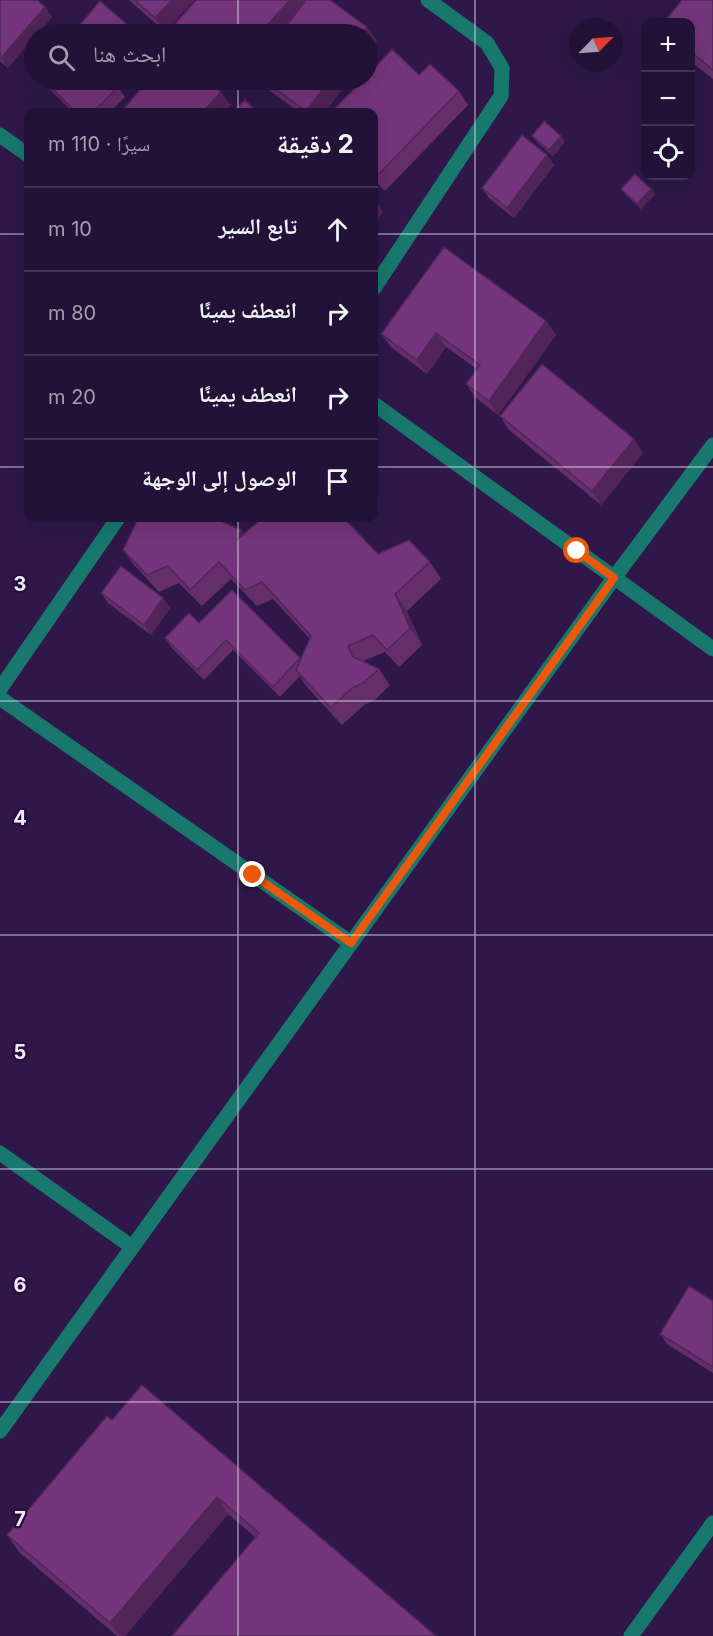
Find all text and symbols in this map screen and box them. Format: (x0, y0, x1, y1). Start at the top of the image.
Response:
north arrow (569, 18, 623, 72)
map controls (641, 18, 695, 180)
button: + (641, 18, 695, 72)
search box (24, 24, 378, 90)
icon: search (45, 41, 78, 74)
text: ابحث هنا (93, 41, 166, 67)
button: − (641, 72, 695, 126)
button: locate (641, 126, 695, 180)
text: 2 دقيقة (277, 128, 354, 159)
text: سيرًا · 110 m (48, 132, 150, 156)
text: تابع السير (218, 213, 297, 239)
icon: ahead (321, 213, 354, 246)
text: 10 m (48, 217, 92, 241)
text: انعطف يمينًا (198, 297, 297, 323)
icon: right (321, 297, 354, 330)
text: 80 m (48, 301, 96, 325)
text: انعطف يمينًا (198, 381, 297, 407)
icon: right (321, 381, 354, 414)
text: 20 m (48, 385, 96, 409)
text: الوصول إلى الوجهة (142, 465, 297, 491)
icon: arrive (321, 465, 354, 498)
route start (563, 537, 589, 563)
text: 3 (14, 572, 26, 596)
text: 4 (13, 806, 27, 830)
route end (239, 861, 265, 887)
text: 5 (14, 1040, 26, 1064)
text: 6 (14, 1273, 27, 1297)
text: 7 (14, 1507, 26, 1531)

